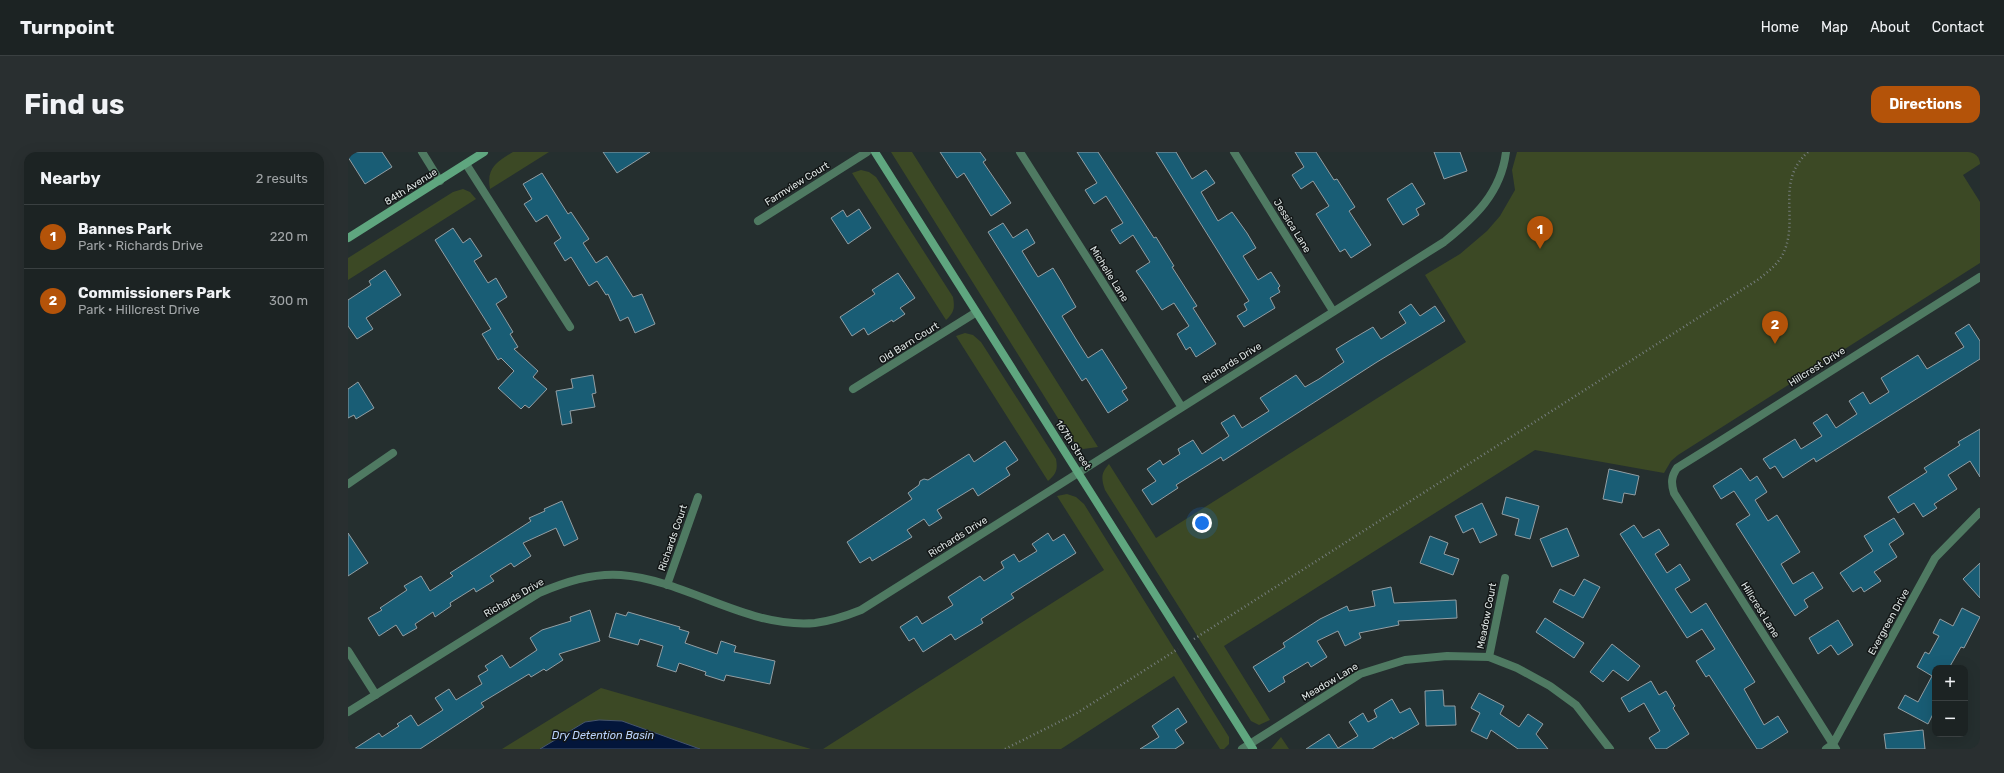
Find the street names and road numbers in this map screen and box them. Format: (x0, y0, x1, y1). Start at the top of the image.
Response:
street label: Farmview Court (763, 159, 831, 209)
street label: 84th Avenue (382, 166, 440, 208)
street label: Jessica Lane (1271, 197, 1313, 255)
street label: Michelle Lane (1087, 244, 1131, 304)
street label: Old Barn Court (877, 320, 941, 366)
street label: Richards Drive (1200, 340, 1264, 386)
street label: Hillcrest Drive (1786, 345, 1848, 389)
street label: 167th Street (1053, 418, 1093, 472)
street label: Richards Court (656, 503, 690, 573)
street label: Richards Drive (926, 514, 990, 560)
street label: Richards Drive (482, 576, 547, 620)
street label: Hillcrest Lane (1738, 580, 1782, 640)
street label: Meadow Court (1475, 582, 1499, 650)
street label: Evergreen Drive (1866, 586, 1912, 657)
street label: Meadow Lane (1300, 660, 1361, 704)

